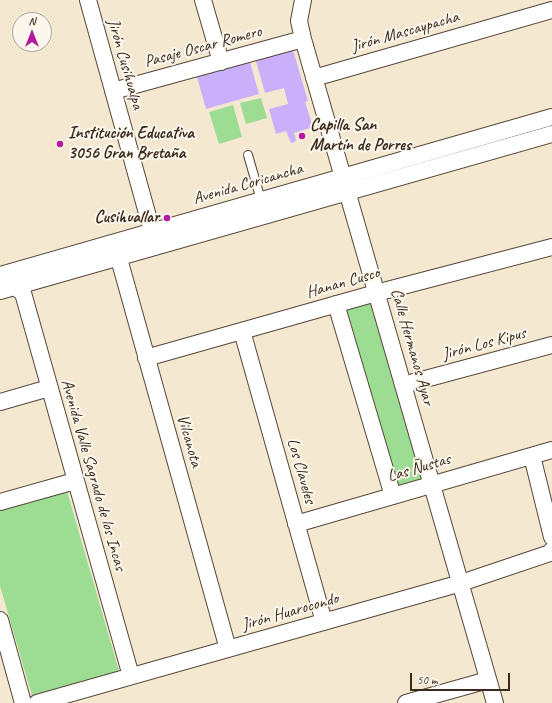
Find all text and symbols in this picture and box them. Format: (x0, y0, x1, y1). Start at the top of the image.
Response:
street label: Jirón Mascaypacha (349, 7, 461, 57)
north arrow (12, 12, 52, 52)
text: N (29, 14, 35, 28)
street label: Jirón Cusihualpa (102, 16, 148, 112)
street label: Pasaje Oscar Romero (142, 22, 264, 72)
place label: Capilla San Martín de Porres (310, 116, 411, 156)
place label: Institución Educativa 3056 Gran Bretaña (68, 124, 194, 164)
marker: Capilla San Martín de Porres (297, 131, 307, 141)
marker: Institución Educativa 3056 Gran Bretaña (55, 139, 65, 149)
street label: Avenida Coricancha (191, 159, 305, 209)
place label: Cusihuallar (95, 208, 159, 228)
marker: Cusihuallar (162, 213, 172, 223)
street label: Hanan Cusco (304, 263, 382, 303)
street label: Calle Hermanos Ayar (386, 286, 438, 408)
street label: Jirón Los Kipus (440, 323, 528, 365)
street label: Avenida Valle Sagrado de los Incas (56, 377, 130, 573)
street label: Vilcanota (172, 412, 206, 470)
street label: Los Claveles (282, 436, 320, 506)
street label: Las Ñustas (385, 449, 453, 487)
street label: Jirón Huarocondo (239, 588, 341, 636)
scale bar (412, 665, 512, 691)
text: 50 m (417, 672, 437, 688)

